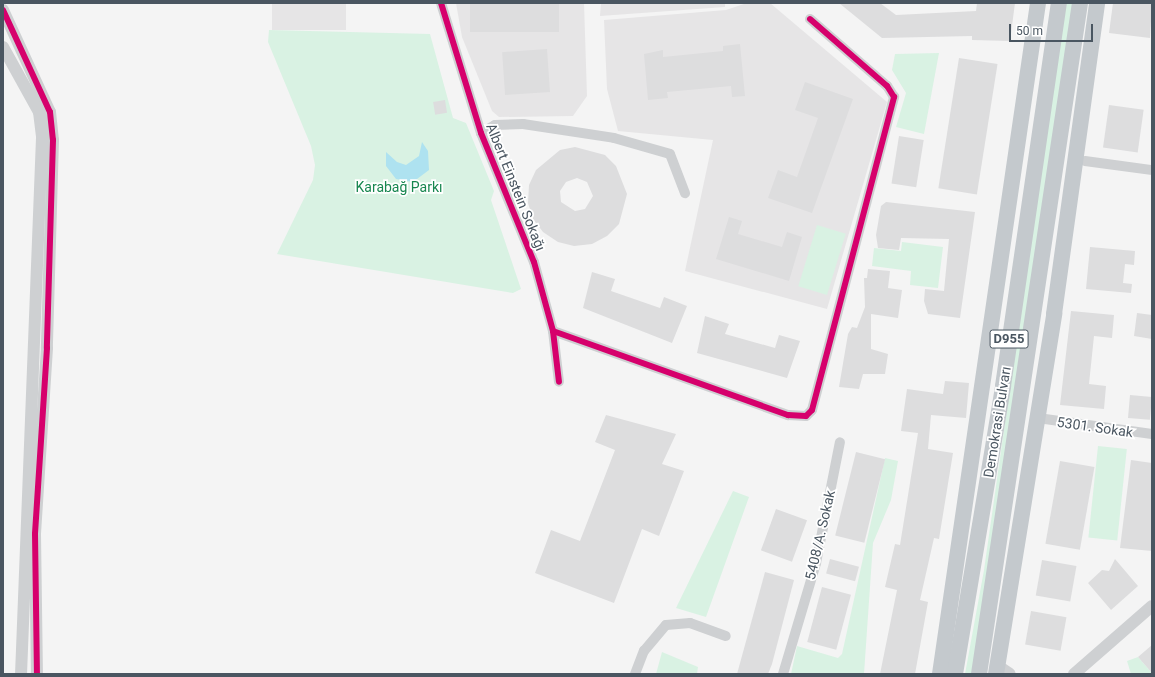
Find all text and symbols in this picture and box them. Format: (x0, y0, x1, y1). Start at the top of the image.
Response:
scale bar (1011, 16, 1095, 42)
text: 50 m (1016, 24, 1043, 38)
street label: Albert Einstein Sokağı (483, 121, 549, 253)
park label: Karabağ Parkı (356, 179, 442, 195)
road number: D955 (989, 328, 1029, 350)
street label: Demokrasi Bulvarı (980, 365, 1014, 479)
street label: 5301. Sokak (1056, 413, 1134, 441)
street label: 5408/A. Sokak (802, 488, 838, 582)

